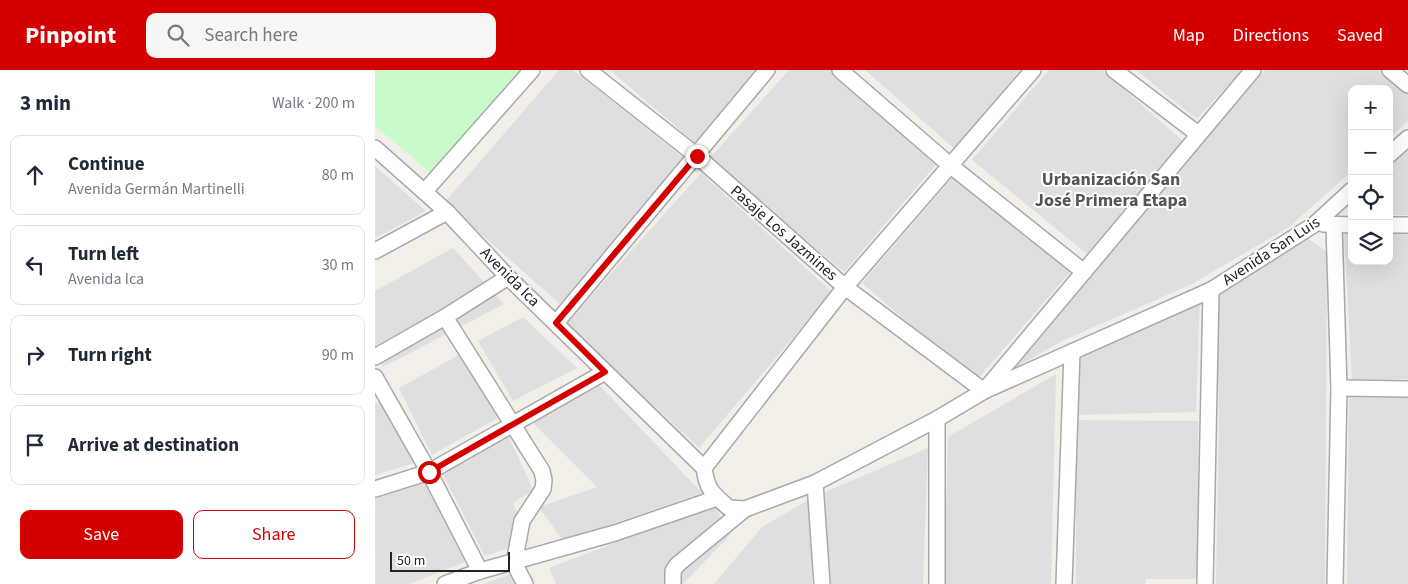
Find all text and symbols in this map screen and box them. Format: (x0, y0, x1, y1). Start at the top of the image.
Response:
search box (146, 13, 496, 58)
text: Pinpoint (25, 18, 116, 53)
icon: search (164, 21, 192, 49)
text: Search here (204, 22, 298, 49)
text: Map (1173, 23, 1205, 48)
text: Directions (1233, 23, 1309, 48)
text: Saved (1337, 23, 1383, 48)
map controls (1348, 85, 1393, 265)
button: + (1348, 85, 1393, 130)
text: 3 min (20, 88, 71, 118)
text: Walk · 200 m (272, 92, 355, 114)
button: − (1348, 130, 1393, 175)
route end (686, 145, 709, 168)
text: Continue (68, 151, 145, 178)
icon: ahead (21, 161, 49, 189)
text: 80 m (322, 164, 354, 186)
district label: Urbanización San José Primera Etapa (1035, 167, 1187, 213)
button: locate (1348, 175, 1393, 220)
text: Avenida Germán Martinelli (68, 178, 245, 200)
street label: Pasaje Los Jazmines (726, 180, 843, 286)
street label: Avenida San Luis (1218, 211, 1324, 291)
button: layers (1348, 220, 1393, 265)
text: Turn left (68, 241, 139, 268)
street label: Avenida Ica (475, 242, 545, 312)
icon: left (21, 251, 49, 279)
text: 30 m (322, 254, 354, 276)
text: Avenida Ica (68, 268, 144, 290)
icon: right (21, 341, 49, 369)
text: Turn right (68, 342, 152, 369)
text: 90 m (322, 344, 354, 366)
icon: arrive (21, 431, 49, 459)
text: Arrive at destination (68, 432, 239, 459)
route start (418, 461, 441, 484)
button: Save (20, 510, 183, 559)
button: Share (193, 510, 355, 559)
scale bar (390, 549, 510, 572)
text: 50 m (397, 551, 425, 571)

